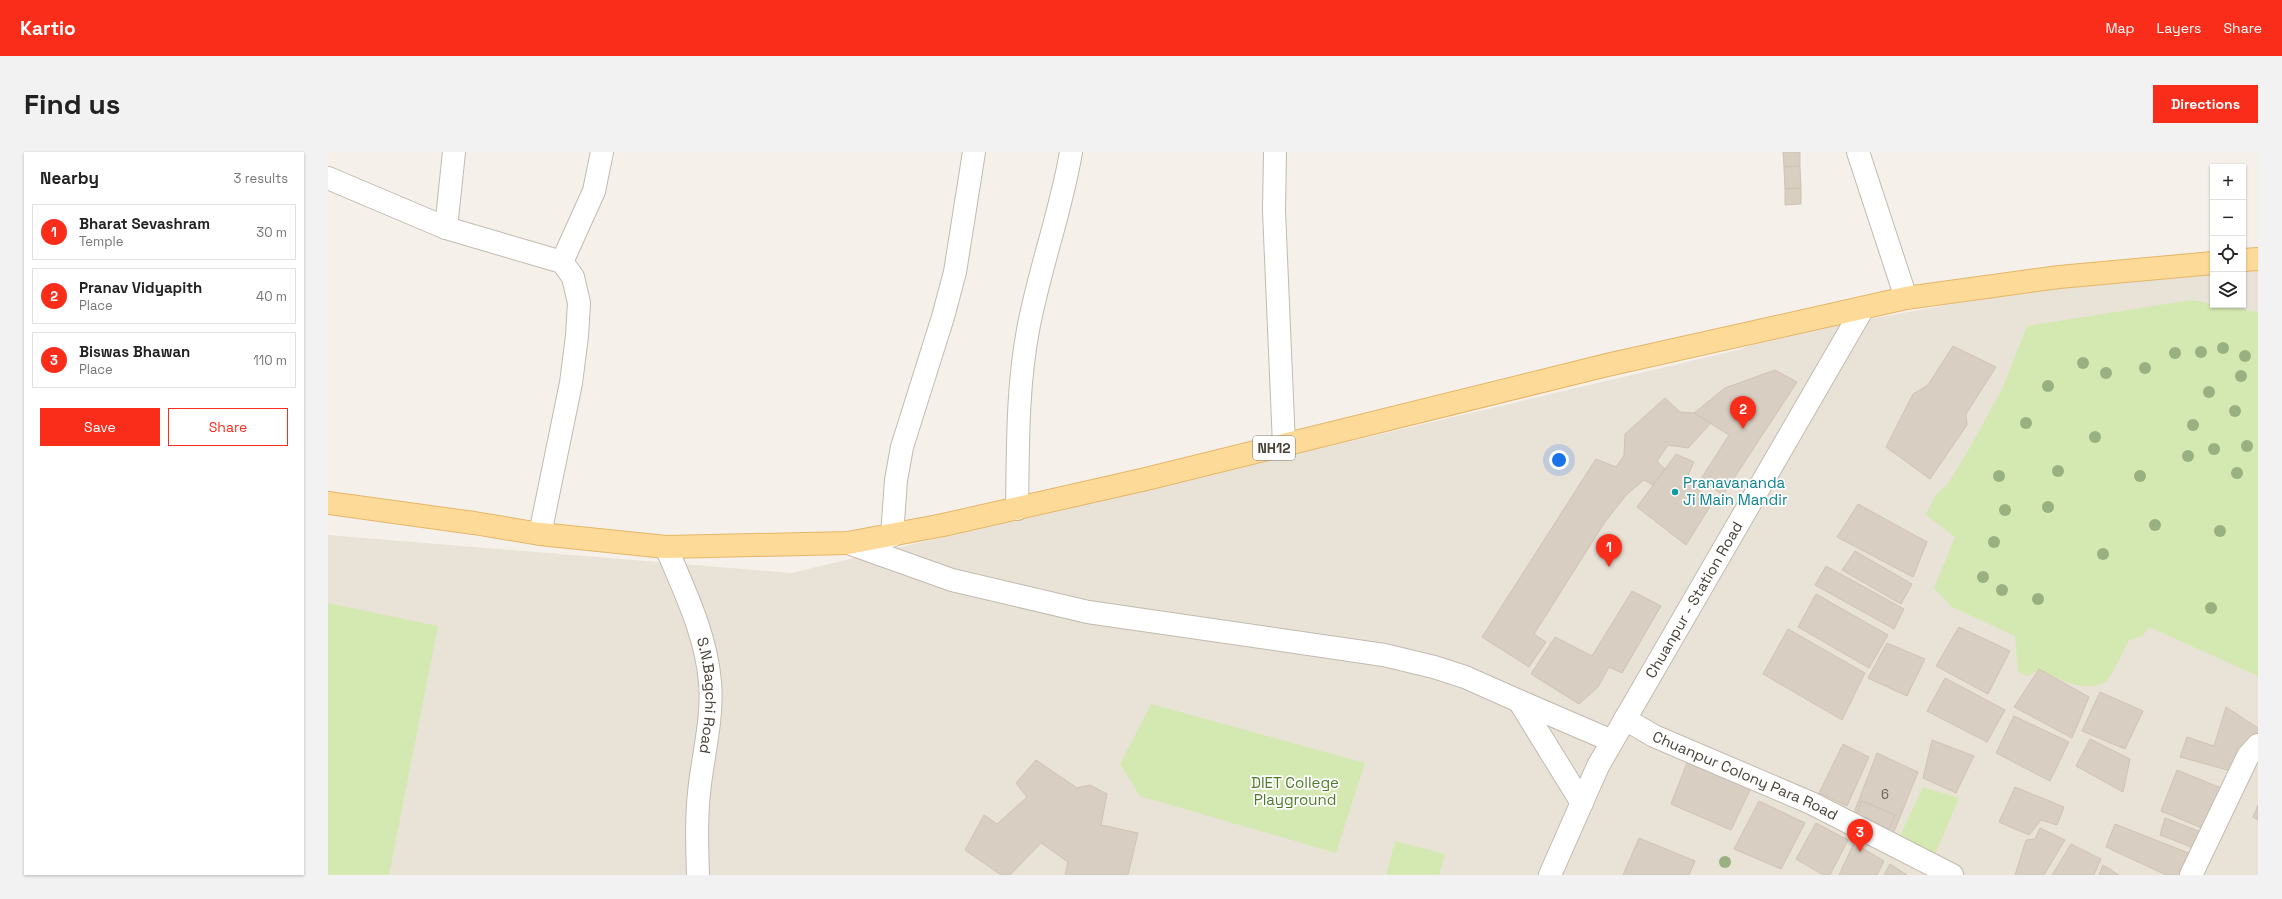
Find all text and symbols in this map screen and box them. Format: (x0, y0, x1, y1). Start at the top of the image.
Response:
text: Kartio (20, 16, 76, 41)
text: Map (2105, 19, 2135, 37)
text: Layers (2157, 19, 2201, 37)
text: Share (2223, 19, 2262, 37)
button: Directions (2153, 85, 2258, 123)
text: Find us (24, 86, 121, 122)
map controls (2210, 164, 2246, 308)
button: + (2210, 164, 2246, 200)
text: Nearby (40, 167, 99, 189)
text: 3 results (234, 170, 288, 187)
button: − (2210, 200, 2246, 236)
text: Bharat Sevashram (79, 214, 210, 233)
text: 1 (51, 224, 57, 241)
text: 30 m (256, 224, 287, 241)
text: Temple (79, 233, 123, 250)
button: locate (2210, 236, 2246, 272)
button: layers (2210, 272, 2246, 308)
text: Pranav Vidyapith (79, 278, 202, 297)
text: 2 (50, 288, 58, 305)
text: 40 m (256, 288, 287, 305)
text: Place (79, 297, 113, 314)
text: Biswas Bhawan (79, 342, 190, 361)
text: 3 (50, 352, 58, 369)
text: 110 m (253, 352, 287, 369)
text: Place (79, 361, 113, 378)
pin: 2 (1730, 396, 1756, 429)
button: Save (40, 408, 160, 446)
button: Share (168, 408, 288, 446)
road number: NH12 (1253, 436, 1295, 460)
your location (1549, 450, 1569, 470)
place label: Pranavananda Ji Main Mandir (1683, 473, 1788, 509)
marker: Pranavananda Ji Main Mandir (1670, 487, 1680, 497)
street label: Chuanpur - Station Road (1641, 518, 1747, 681)
pin: 1 (1596, 534, 1622, 567)
street label: S.N.Bagchi Road (693, 635, 721, 755)
street label: Chuanpur Colony Para Road (1650, 726, 1841, 824)
park label: DIET College Playground (1251, 773, 1339, 809)
house number: 6 (1881, 786, 1889, 803)
pin: 3 (1847, 819, 1873, 852)

